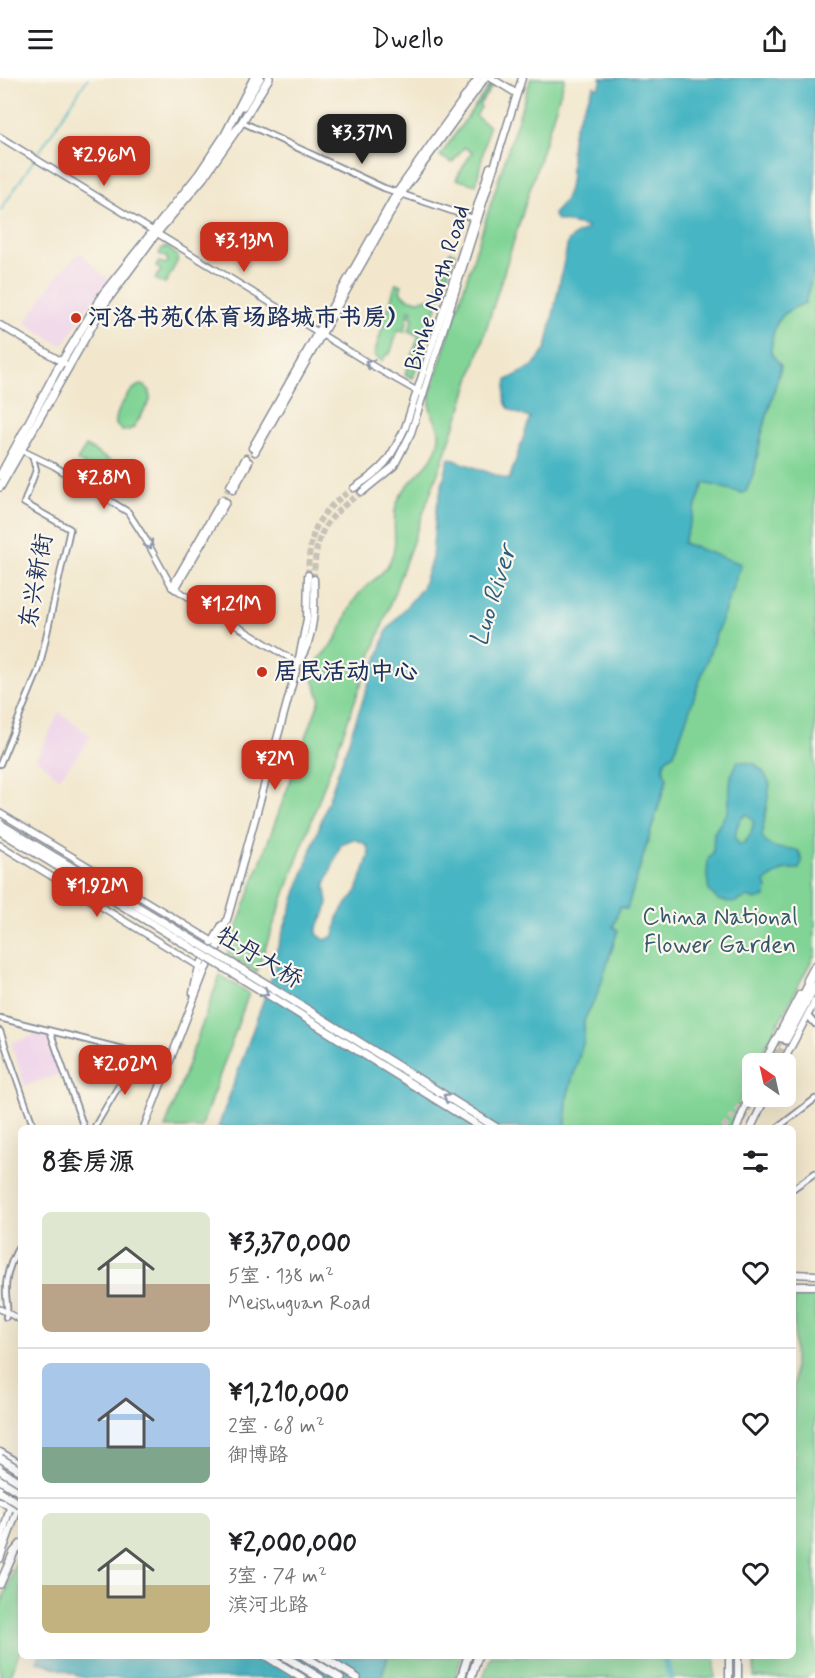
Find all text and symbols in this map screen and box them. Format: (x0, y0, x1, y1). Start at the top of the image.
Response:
text: Dwello (371, 22, 444, 57)
icon: menu (24, 23, 57, 56)
icon: share (758, 23, 791, 56)
pin: ¥3.37M (313, 114, 411, 165)
text: ¥3.37M (331, 120, 393, 147)
pin: ¥2.96M (55, 136, 153, 187)
text: ¥2.96M (72, 142, 136, 169)
street label: Binhe North Road (398, 201, 478, 375)
pin: ¥3.13M (195, 222, 293, 273)
text: ¥3.13M (214, 228, 274, 255)
place label: 河洛书苑(体育场路城市书房) (88, 303, 395, 334)
marker: 河洛书苑(体育场路城市书房) (69, 311, 83, 325)
one-way arrow (365, 359, 375, 371)
pin: ¥2.8M (62, 459, 146, 510)
text: ¥2.8M (77, 465, 131, 492)
street label: 东兴新街 (13, 531, 61, 631)
water label: Luo River (463, 538, 526, 650)
one-way arrow (142, 539, 153, 549)
pin: ¥1.21M (182, 585, 280, 636)
text: ¥1.21M (201, 591, 261, 618)
place label: 居民活动中心 (274, 657, 418, 688)
marker: 居民活动中心 (255, 665, 269, 679)
pin: ¥2M (246, 740, 304, 791)
text: ¥2M (256, 746, 294, 773)
pin: ¥1.92M (48, 867, 146, 918)
text: ¥1.92M (66, 873, 128, 900)
park label: China National Flower Garden (642, 902, 798, 961)
street label: 牡丹大桥 (210, 920, 308, 996)
one-way arrow (259, 985, 269, 997)
pin: ¥2.02M (76, 1045, 174, 1096)
text: ¥2.02M (93, 1051, 157, 1078)
north arrow (742, 1053, 796, 1107)
map controls (742, 1053, 796, 1107)
one-way arrow (443, 1093, 454, 1104)
icon: filters (739, 1145, 772, 1178)
text: 8套房源 (42, 1146, 135, 1180)
text: ¥3,370,000 (228, 1227, 351, 1261)
icon: home (90, 1236, 162, 1308)
icon: heart (739, 1256, 772, 1289)
text: 5室 · 138 m² (228, 1263, 334, 1290)
text: Meishuguan Road (228, 1290, 371, 1317)
text: ¥1,210,000 (228, 1377, 349, 1411)
icon: home (90, 1387, 162, 1459)
icon: heart (739, 1407, 772, 1440)
text: 2室 · 68 m² (228, 1413, 325, 1440)
text: 御博路 (228, 1442, 288, 1469)
text: ¥2,000,000 (228, 1527, 357, 1561)
icon: home (90, 1537, 162, 1609)
icon: heart (739, 1557, 772, 1590)
text: 3室 · 74 m² (228, 1563, 327, 1590)
text: 滨河北路 (228, 1592, 308, 1619)

